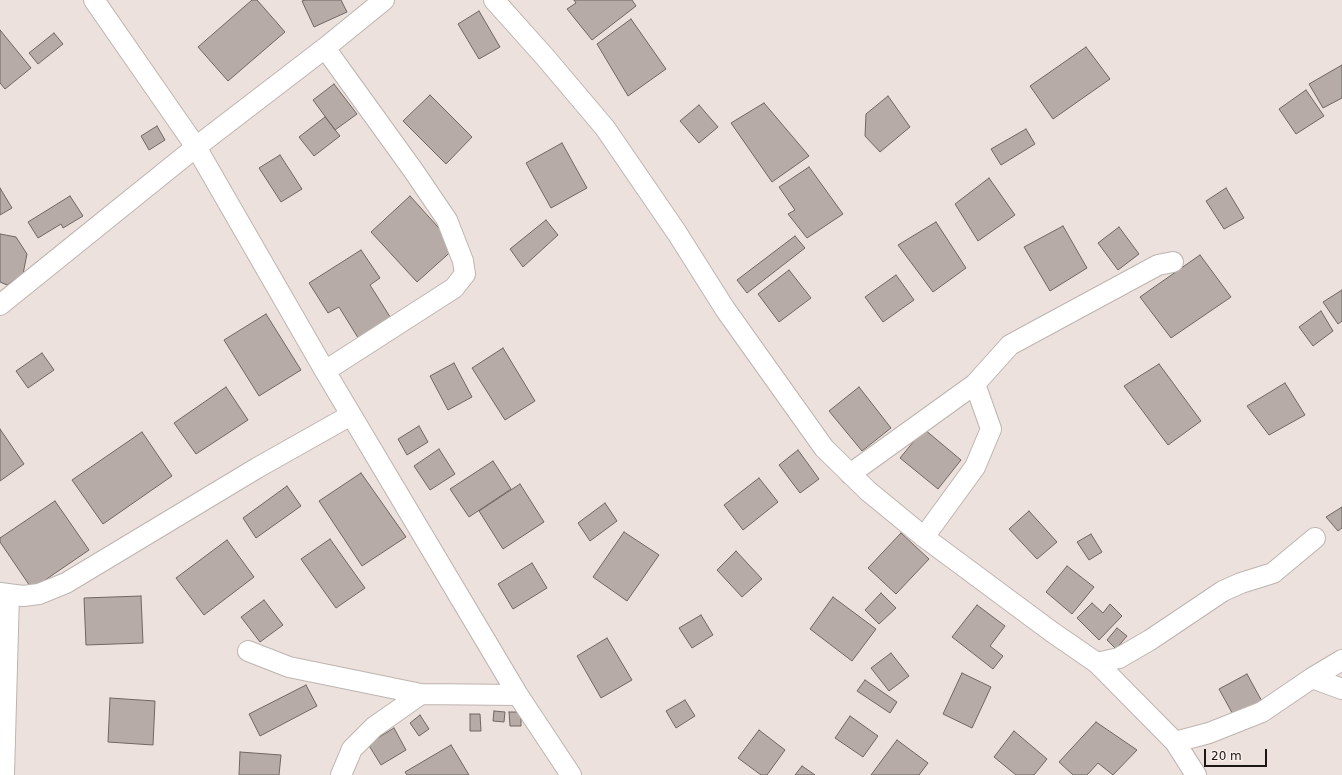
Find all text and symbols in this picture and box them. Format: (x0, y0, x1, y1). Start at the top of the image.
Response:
scale bar (1206, 741, 1269, 767)
text: 20 m (1211, 749, 1242, 763)

